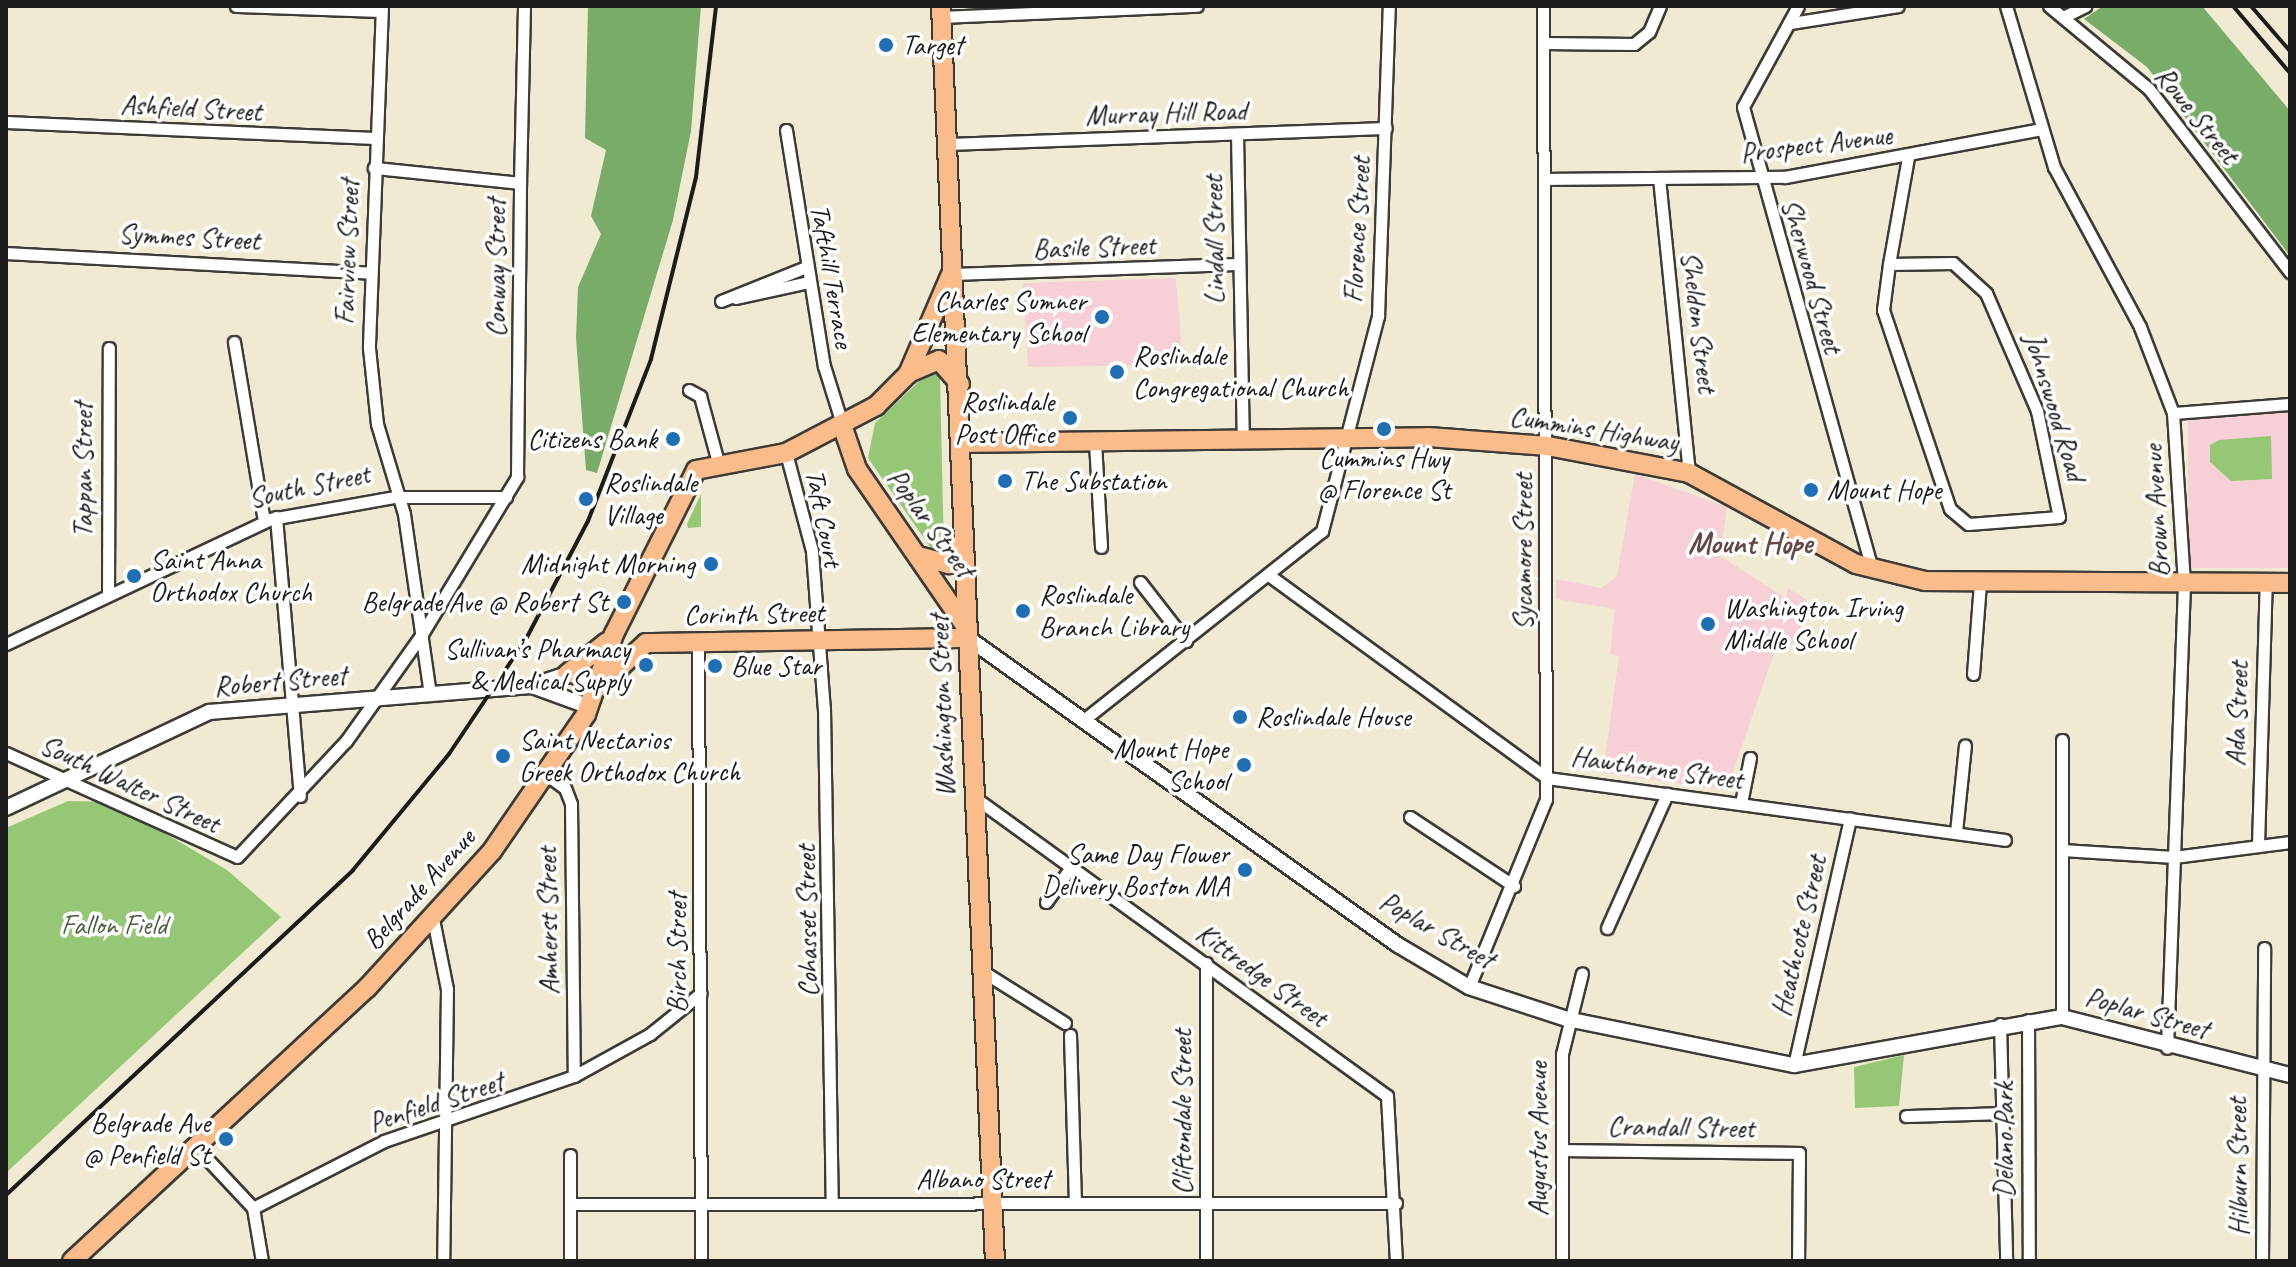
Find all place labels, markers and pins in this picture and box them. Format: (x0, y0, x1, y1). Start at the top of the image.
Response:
place label: Target (902, 28, 963, 62)
marker: Target (877, 36, 895, 54)
place label: Charles Sumner Elementary School (911, 284, 1086, 350)
marker: Charles Sumner Elementary School (1093, 308, 1111, 326)
place label: Roslindale Congregational Church (1133, 339, 1349, 405)
marker: Roslindale Congregational Church (1108, 363, 1126, 381)
place label: Roslindale Post Office (955, 385, 1054, 451)
marker: Roslindale Post Office (1061, 409, 1079, 427)
marker: Cummins Hwy @ Florence St (1375, 420, 1393, 438)
place label: Citizens Bank (528, 422, 657, 456)
marker: Citizens Bank (664, 430, 682, 448)
place label: Cummins Hwy @ Florence St (1317, 441, 1451, 507)
place label: The Substation (1021, 464, 1166, 498)
place label: Roslindale Village (604, 466, 697, 532)
marker: The Substation (996, 472, 1014, 490)
place label: Mount Hope (1827, 473, 1941, 507)
marker: Mount Hope (1802, 481, 1820, 499)
marker: Roslindale Village (575, 488, 597, 510)
place label: Saint Anna Orthodox Church (150, 543, 313, 609)
place label: Midnight Morning (521, 547, 695, 581)
marker: Midnight Morning (702, 555, 720, 573)
marker: Saint Anna Orthodox Church (125, 567, 143, 585)
place label: Roslindale Branch Library (1039, 578, 1189, 644)
place label: Belgrade Ave @ Robert St (362, 585, 608, 619)
place label: Washington Irving Middle School (1724, 591, 1903, 657)
marker: Belgrade Ave @ Robert St (615, 593, 633, 611)
marker: Roslindale Branch Library (1014, 602, 1032, 620)
marker: Washington Irving Middle School (1699, 615, 1717, 633)
place label: Sullivan’s Pharmacy & Medical Supply (444, 632, 630, 698)
place label: Blue Star (731, 649, 823, 683)
marker: Sullivan’s Pharmacy & Medical Supply (637, 656, 655, 674)
marker: Blue Star (706, 657, 724, 675)
place label: Roslindale House (1256, 700, 1411, 734)
marker: Roslindale House (1231, 708, 1249, 726)
place label: Saint Nectarios Greek Orthodox Church (519, 723, 741, 789)
place label: Mount Hope School (1114, 732, 1228, 798)
marker: Saint Nectarios Greek Orthodox Church (494, 747, 512, 765)
marker: Mount Hope School (1235, 756, 1253, 774)
place label: Same Day Flower Delivery Boston MA (1042, 837, 1229, 903)
marker: Same Day Flower Delivery Boston MA (1236, 861, 1254, 879)
place label: Belgrade Ave @ Penfield St (83, 1106, 210, 1172)
marker: Belgrade Ave @ Penfield St (217, 1130, 235, 1148)

